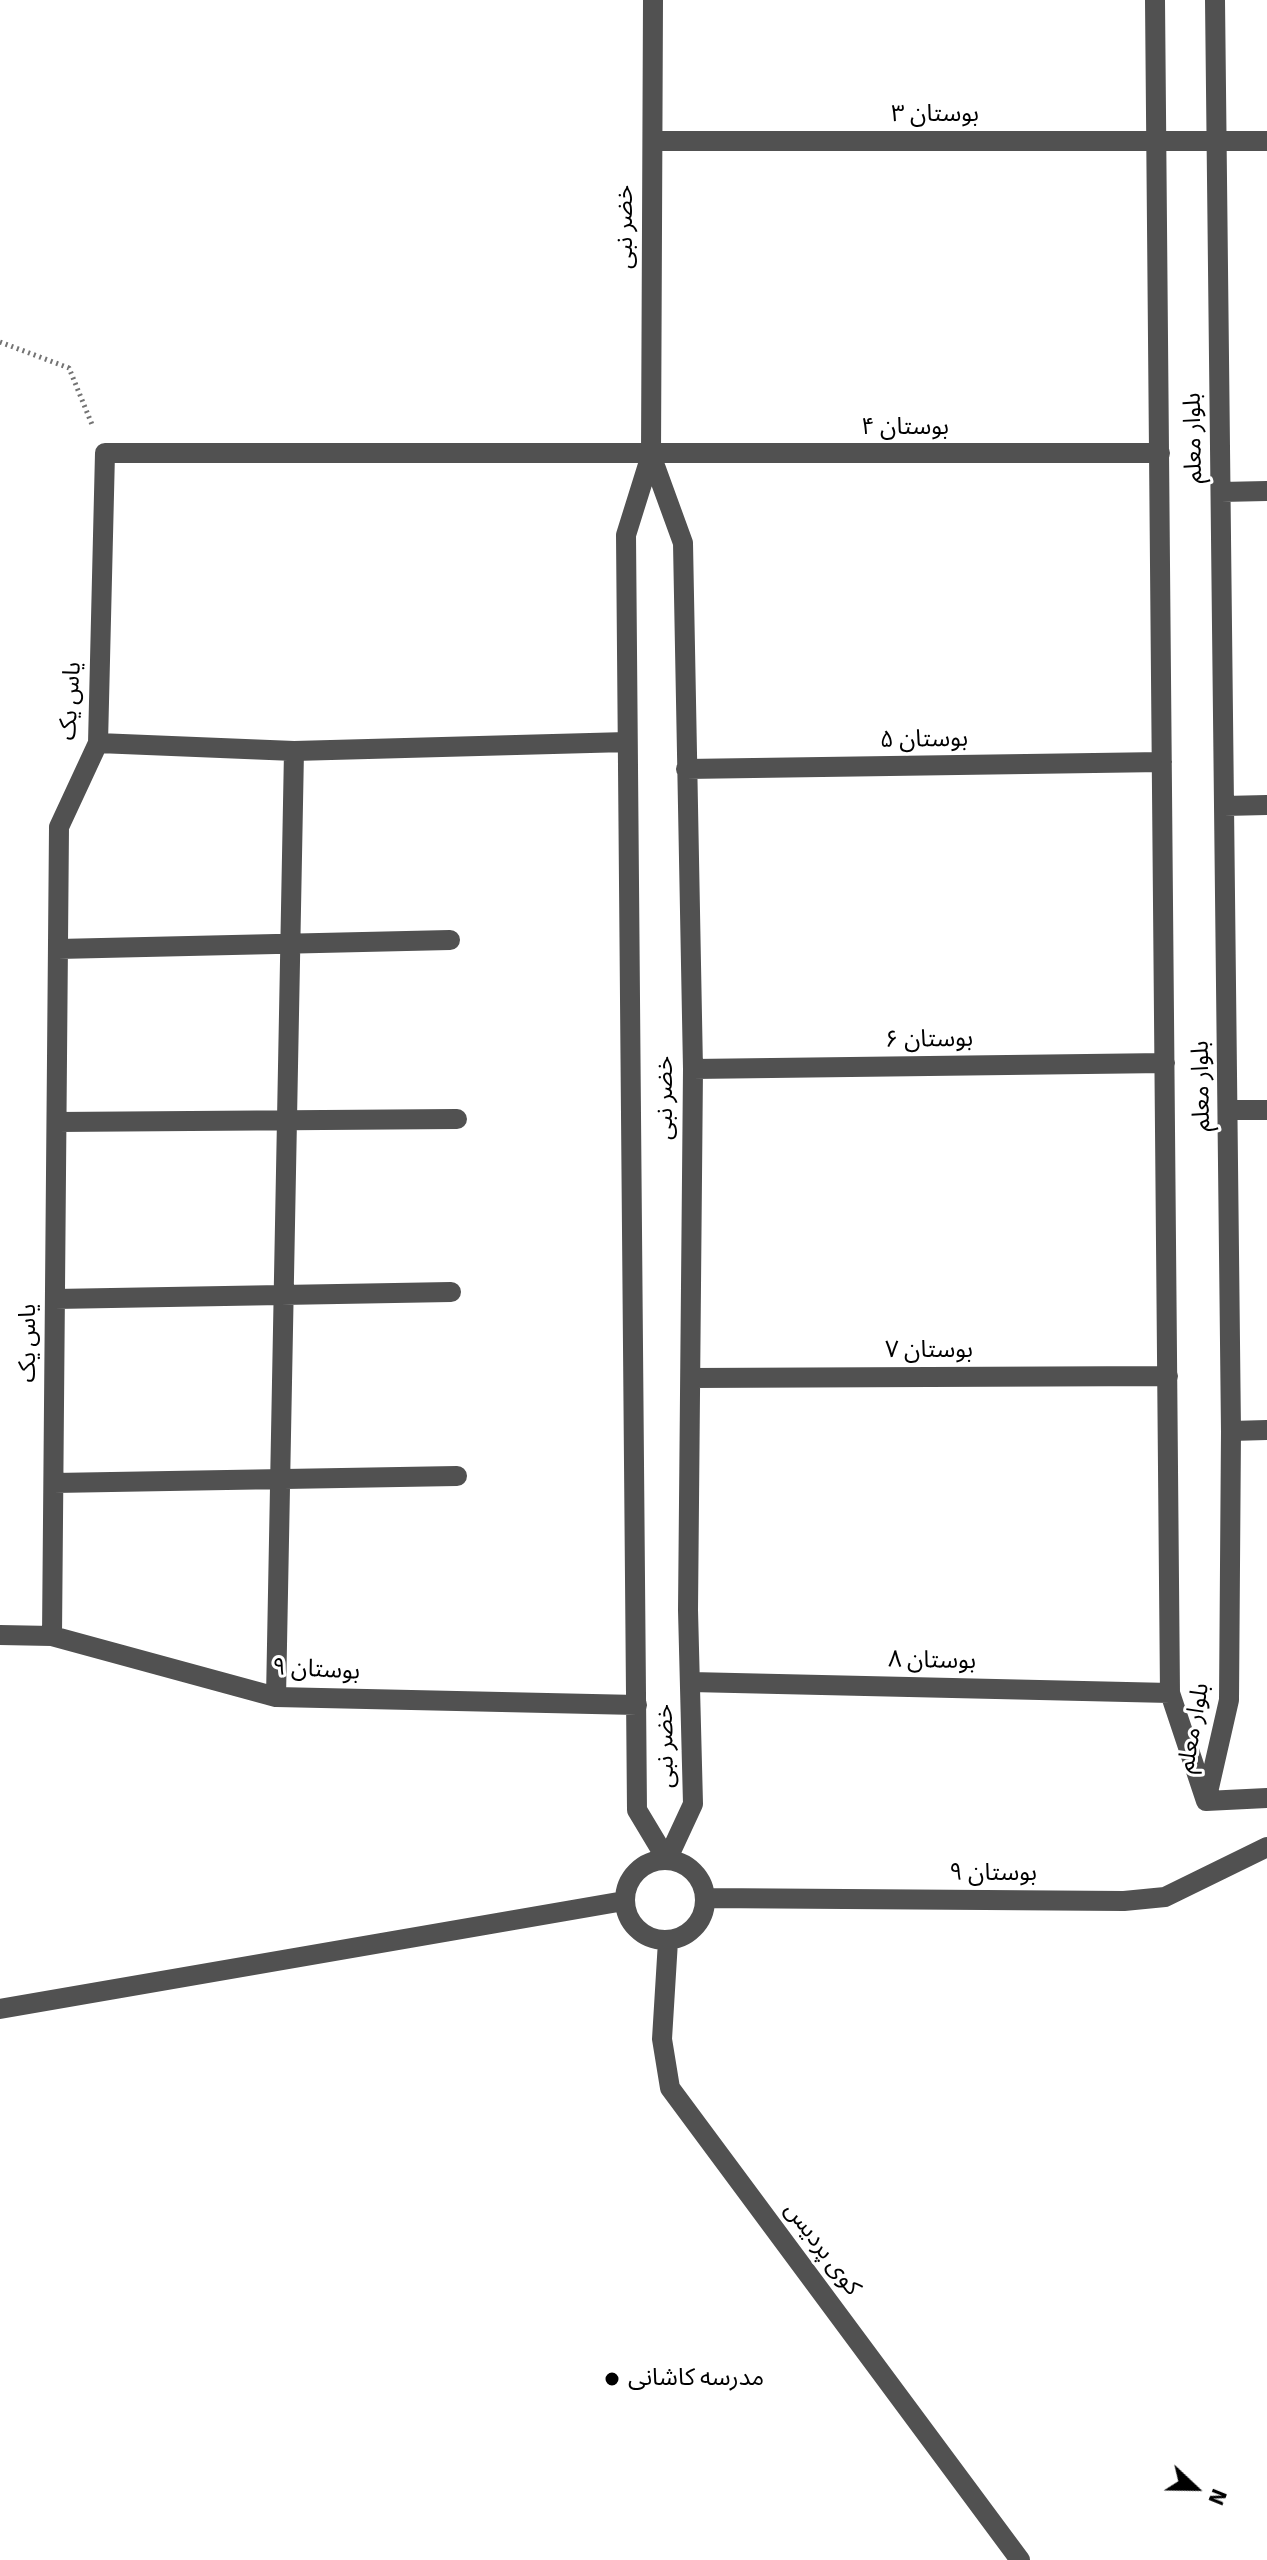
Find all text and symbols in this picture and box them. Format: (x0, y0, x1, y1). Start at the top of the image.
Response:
street label: بوستان ۳ (891, 101, 979, 129)
street label: خضر نبی (612, 185, 640, 269)
street label: بلوار معلم (1179, 392, 1209, 484)
street label: بوستان ۴ (861, 414, 949, 442)
street label: یاس یک (54, 661, 88, 741)
street label: بوستان ۵ (880, 725, 968, 755)
street label: بوستان ۶ (885, 1025, 973, 1055)
street label: بلوار معلم (1187, 1040, 1217, 1132)
street label: خضر نبی (652, 1056, 680, 1140)
street label: یاس یک (15, 1303, 43, 1383)
street label: بوستان ۷ (885, 1337, 973, 1365)
street label: بوستان ۸ (888, 1646, 976, 1676)
street label: بوستان ۹ (271, 1653, 361, 1687)
street label: بلوار معلم (1172, 1681, 1216, 1775)
street label: خضر نبی (651, 1704, 681, 1788)
street label: بوستان ۹ (949, 1860, 1037, 1888)
street label: کوی پردیس (777, 2196, 867, 2302)
place label: مدرسه کاشانی (628, 2365, 764, 2393)
marker: مدرسه کاشانی (603, 2370, 621, 2388)
north arrow (1155, 2448, 1235, 2528)
text: N (1202, 2485, 1233, 2509)

